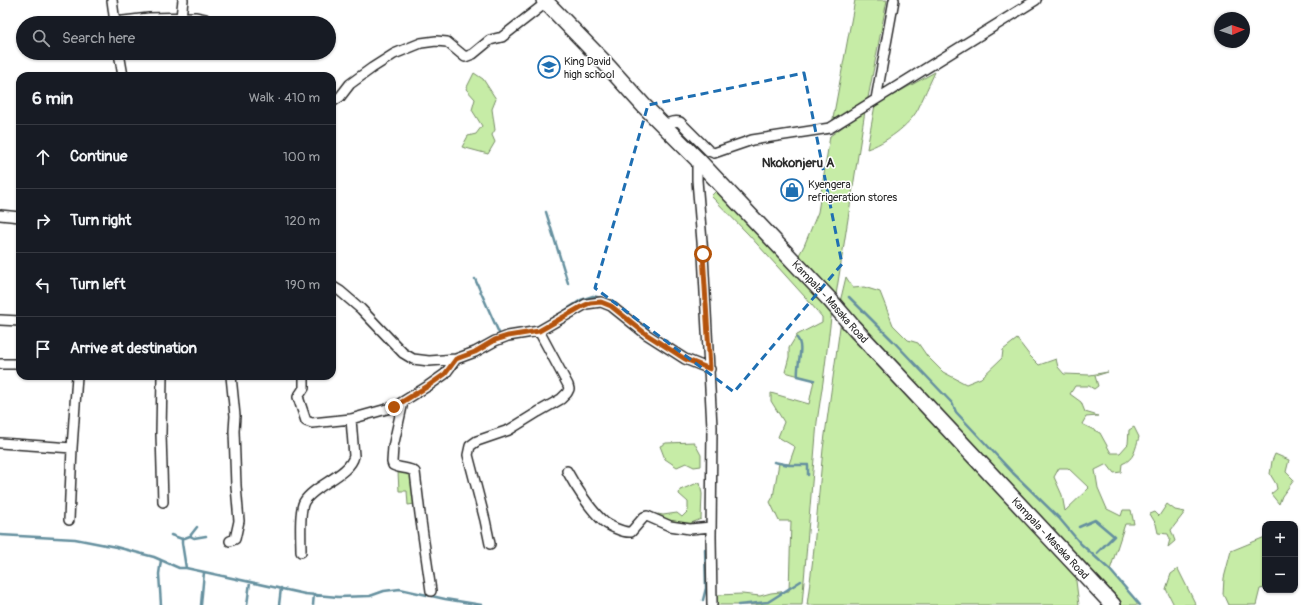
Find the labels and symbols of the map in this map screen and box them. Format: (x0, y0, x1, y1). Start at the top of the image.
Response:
north arrow (1214, 12, 1250, 48)
school or university icon: King David high school (536, 54, 562, 80)
place label: King David high school (564, 55, 615, 81)
district label: Nkokonjeru A (762, 155, 835, 171)
shop icon: Kyengera refrigeration stores (779, 177, 805, 203)
place label: Kyengera refrigeration stores (808, 178, 897, 204)
route start (694, 245, 712, 263)
street label: Kampala - Masaka Road (790, 258, 871, 346)
route end (385, 398, 403, 416)
street label: Kampala - Masaka Road (1009, 495, 1092, 582)

